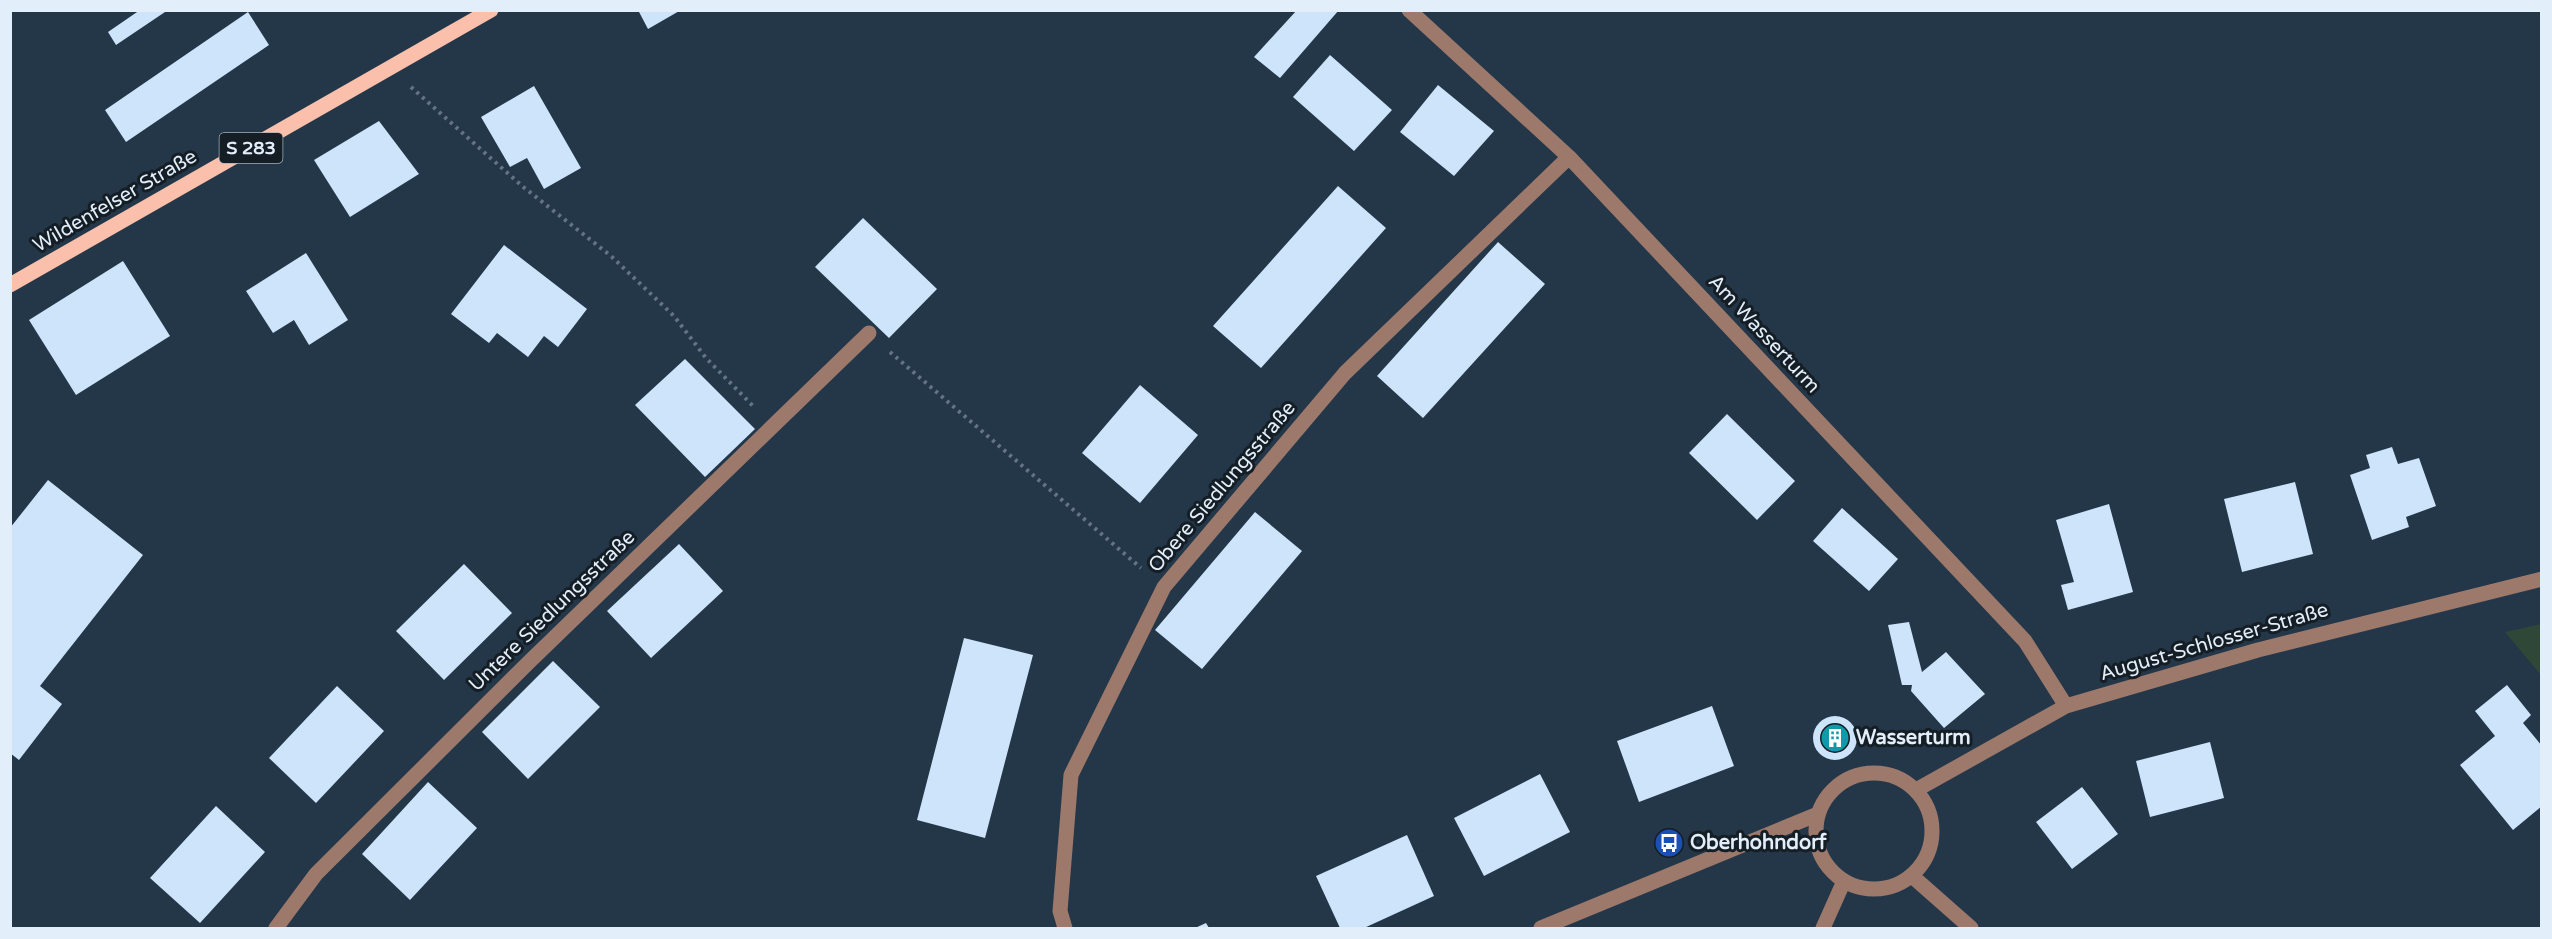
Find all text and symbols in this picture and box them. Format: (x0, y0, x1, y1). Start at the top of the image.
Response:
road number: S 283 (220, 133, 282, 163)
street label: Wildenfelser Straße (29, 144, 201, 258)
street label: Am Wasserturm (1703, 270, 1825, 398)
street label: Obere Siedlungsstraße (1143, 397, 1301, 577)
street label: Untere Siedlungsstraße (464, 525, 640, 697)
street label: August-Schlosser-Straße (2097, 598, 2331, 686)
building icon: Wasserturm (1819, 722, 1851, 754)
place label: Wasserturm (1856, 726, 1971, 750)
bus stop icon: Oberhohndorf (1653, 827, 1685, 859)
place label: Oberhohndorf (1690, 831, 1827, 855)

